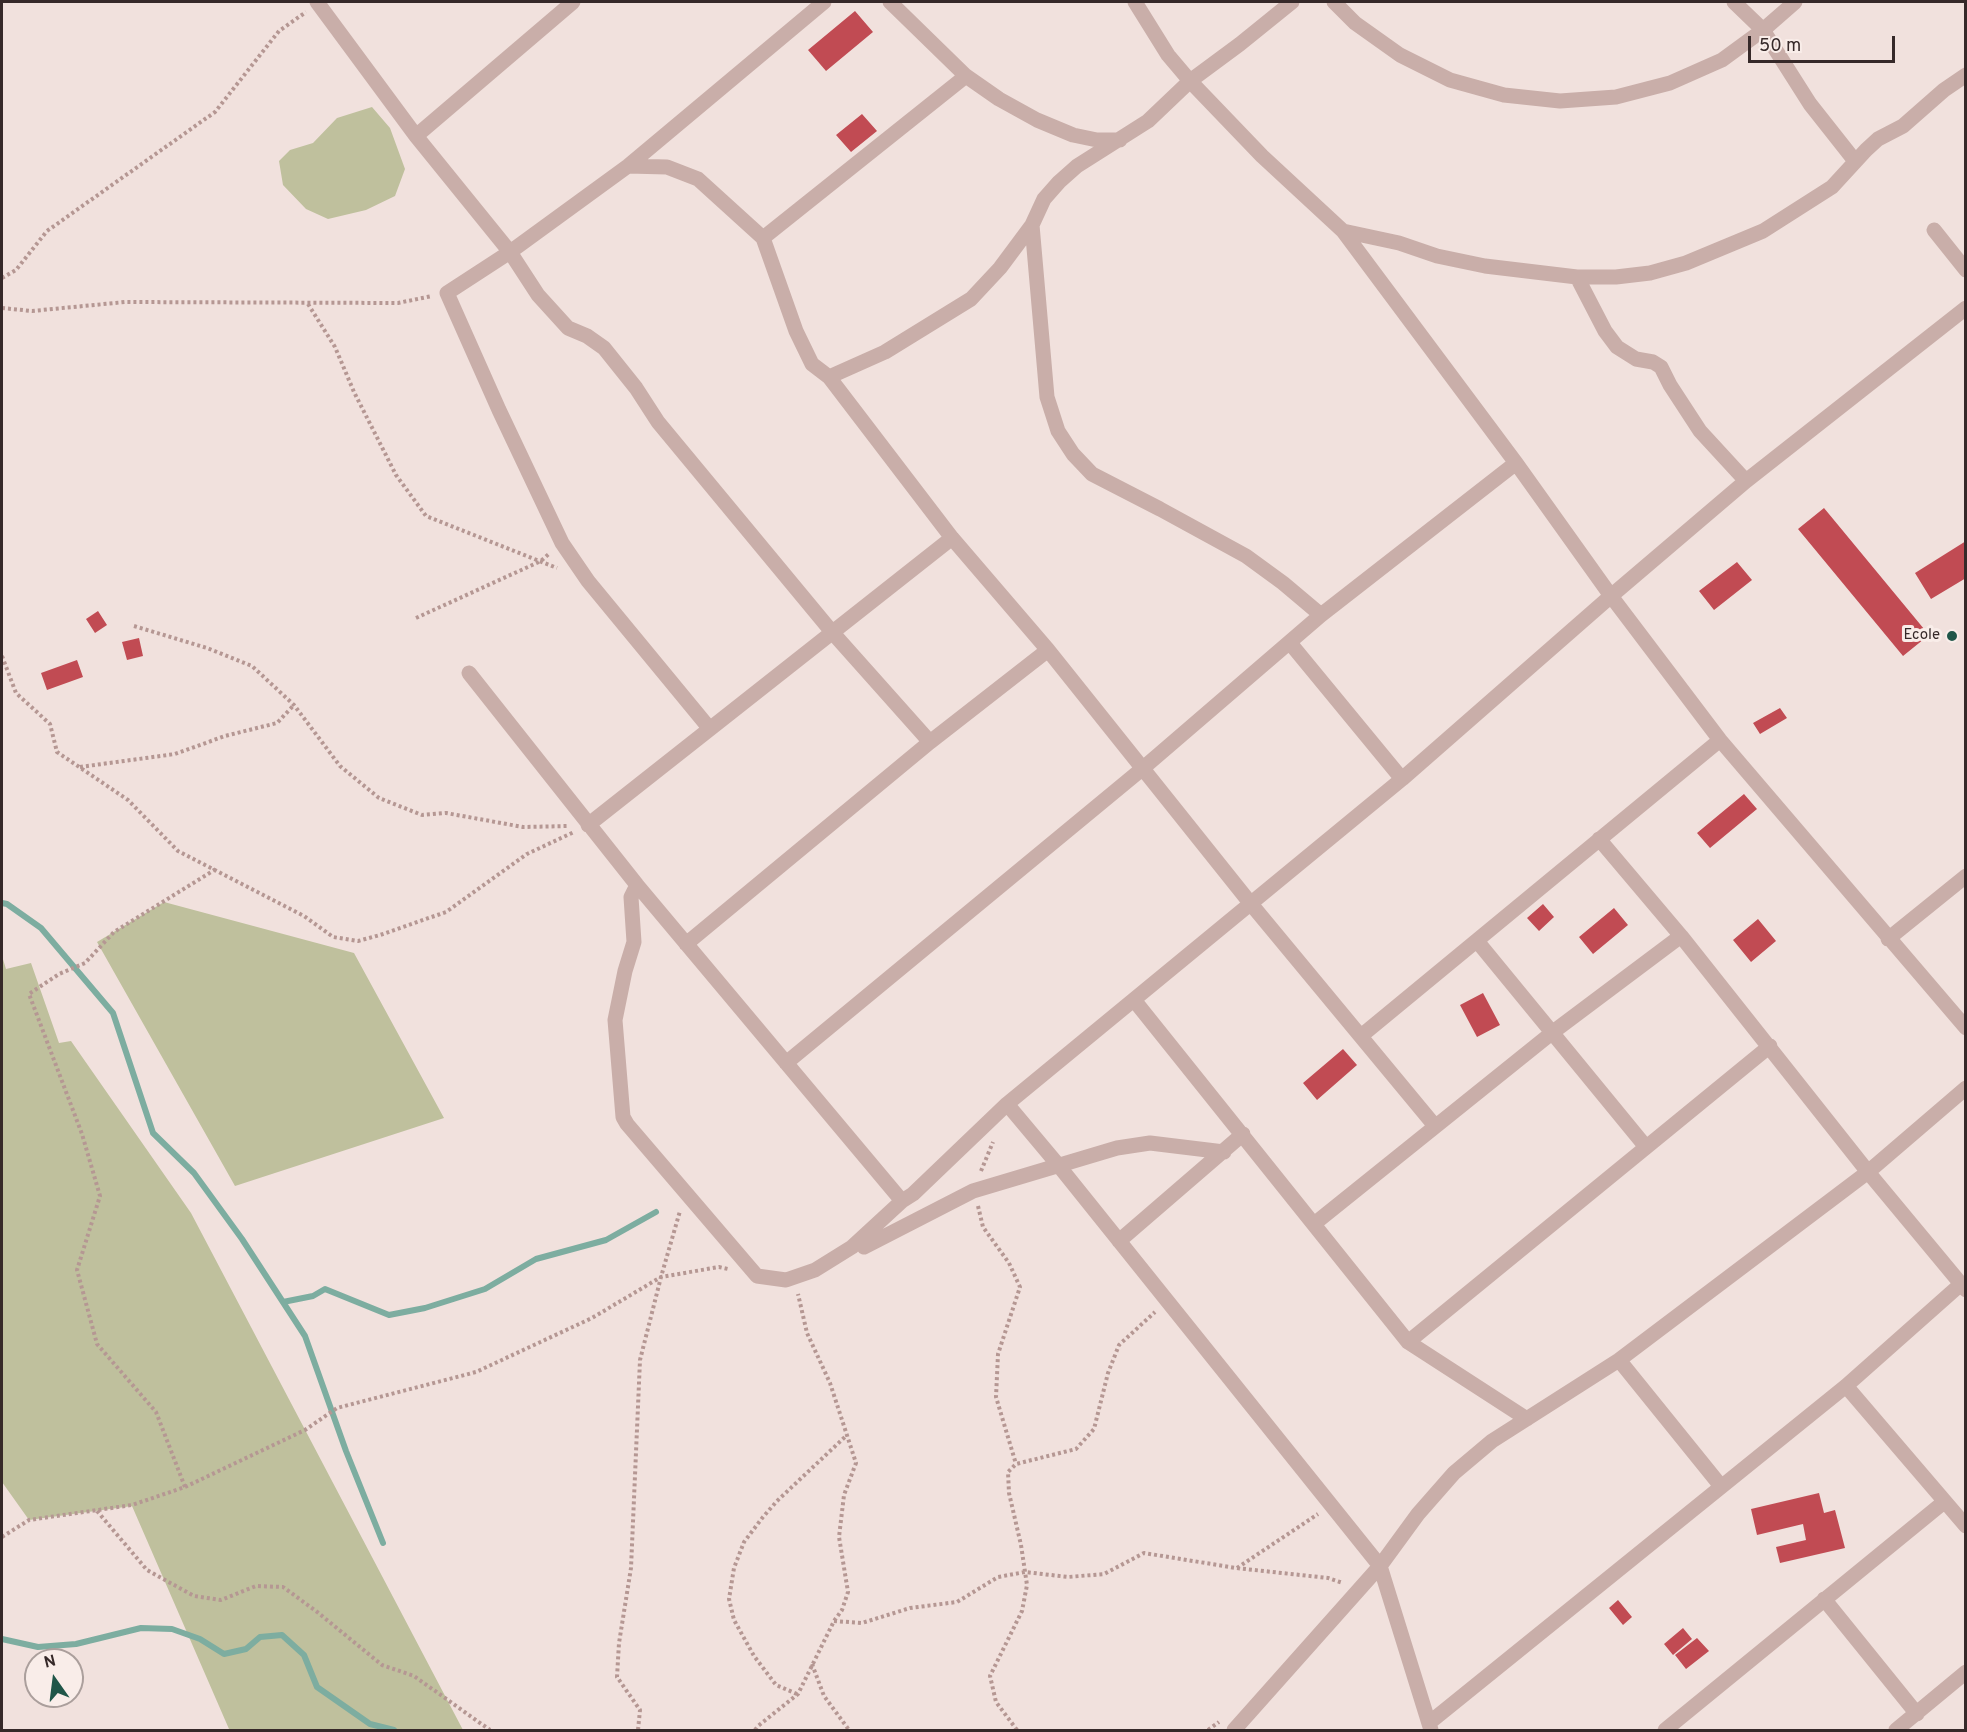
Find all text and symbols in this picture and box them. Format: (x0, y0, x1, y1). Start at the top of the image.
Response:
scale bar (1751, 24, 1898, 62)
text: 50 m (1759, 35, 1801, 58)
place label: Ecole (1904, 627, 1940, 645)
marker: Ecole (1945, 629, 1959, 643)
north arrow (24, 1648, 84, 1708)
text: N (42, 1651, 58, 1674)

